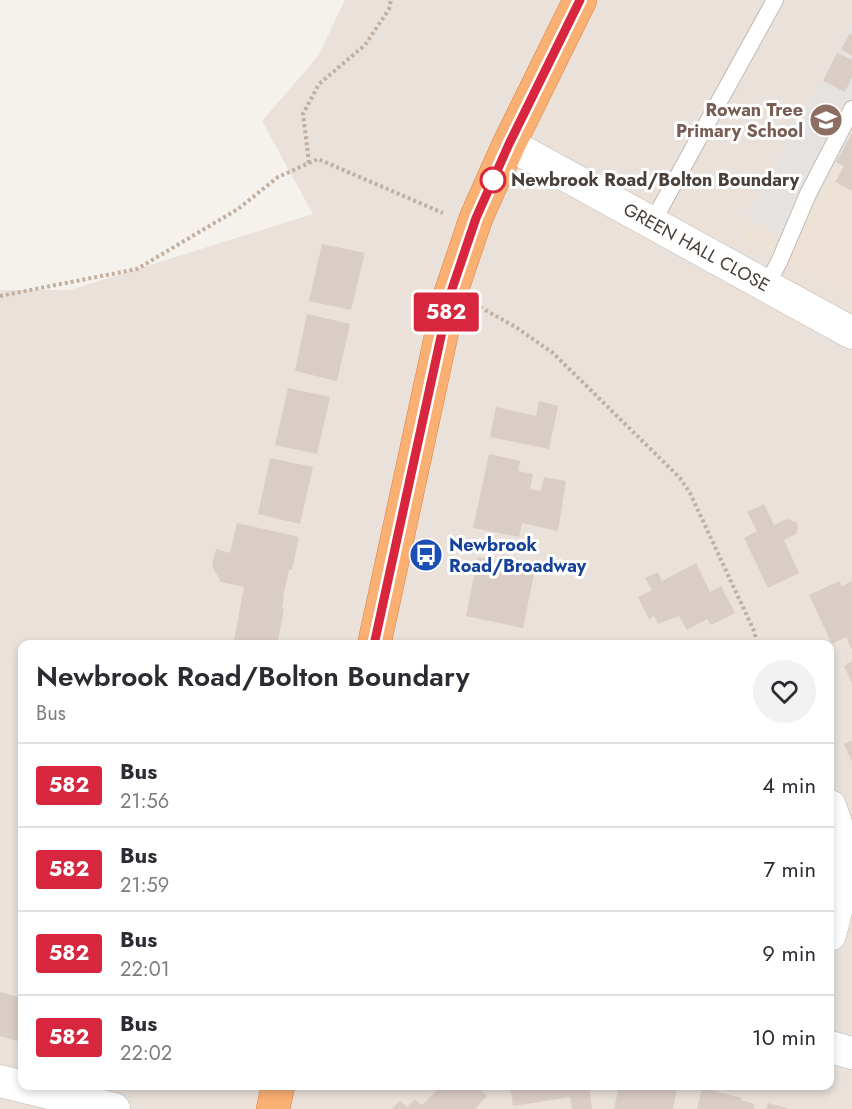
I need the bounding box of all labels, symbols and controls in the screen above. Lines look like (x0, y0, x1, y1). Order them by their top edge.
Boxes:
place label: Rowan Tree Primary School (676, 97, 803, 144)
school or university icon: Rowan Tree Primary School (808, 102, 844, 138)
marker: Newbrook Road/Bolton Boundary (480, 167, 506, 193)
place label: Newbrook Road/Bolton Boundary (511, 167, 800, 193)
street label: GREEN HALL CLOSE (619, 196, 774, 298)
line badge: 582 (412, 292, 480, 332)
text: 582 (426, 297, 466, 327)
place label: Newbrook Road/Broadway (449, 532, 587, 579)
bus stop icon: Newbrook Road/Broadway (408, 537, 444, 573)
text: Newbrook Road/Bolton Boundary (36, 656, 470, 697)
button: heart (753, 660, 816, 723)
text: Bus (36, 699, 66, 728)
text: Bus (120, 755, 157, 787)
text: 4 min (762, 769, 816, 801)
text: 582 (49, 770, 89, 800)
text: 21:56 (120, 787, 169, 816)
text: Bus (120, 839, 157, 871)
text: 7 min (763, 853, 816, 885)
text: 582 (49, 854, 89, 884)
text: 21:59 (120, 871, 169, 900)
text: Bus (120, 923, 157, 955)
text: 9 min (762, 937, 816, 969)
text: 582 (49, 938, 89, 968)
text: 22:01 (120, 955, 170, 984)
text: Bus (120, 1007, 157, 1039)
text: 10 min (752, 1021, 816, 1053)
text: 582 (49, 1022, 89, 1052)
text: 22:02 (120, 1039, 172, 1068)

